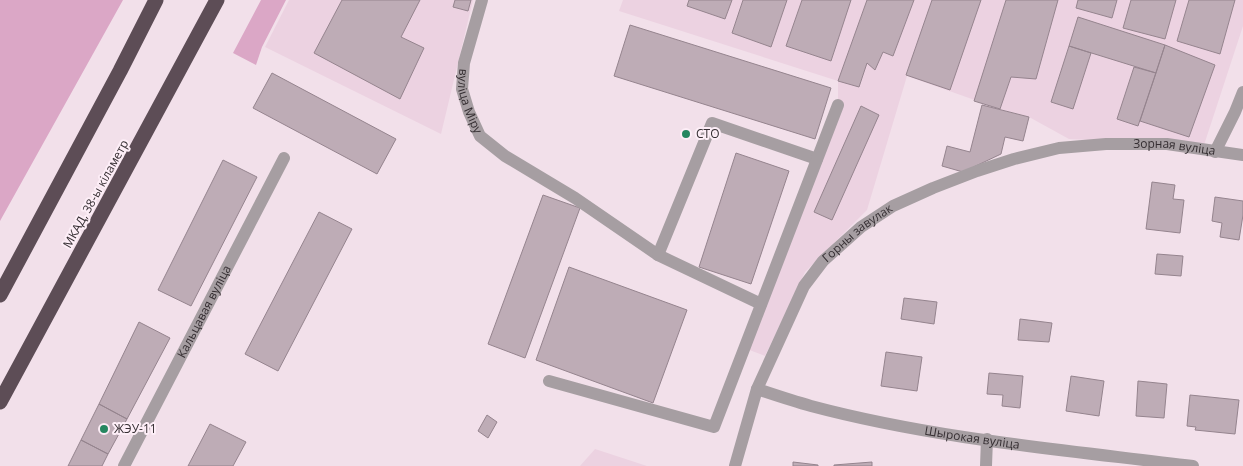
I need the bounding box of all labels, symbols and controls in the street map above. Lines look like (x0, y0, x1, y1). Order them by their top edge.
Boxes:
street label: вуліца Міру (454, 68, 487, 137)
place label: СТО (696, 125, 720, 142)
marker: СТО (680, 128, 692, 140)
street label: Зорная вуліца (1133, 135, 1217, 159)
street label: МКАД, 38-ы кіламетр (59, 137, 132, 251)
street label: Горны завулак (818, 199, 896, 266)
street label: Кальцавая вуліца (173, 262, 235, 361)
place label: ЖЭУ-11 (114, 420, 157, 437)
street label: Шырокая вуліца (923, 422, 1021, 453)
marker: ЖЭУ-11 (98, 423, 110, 435)

